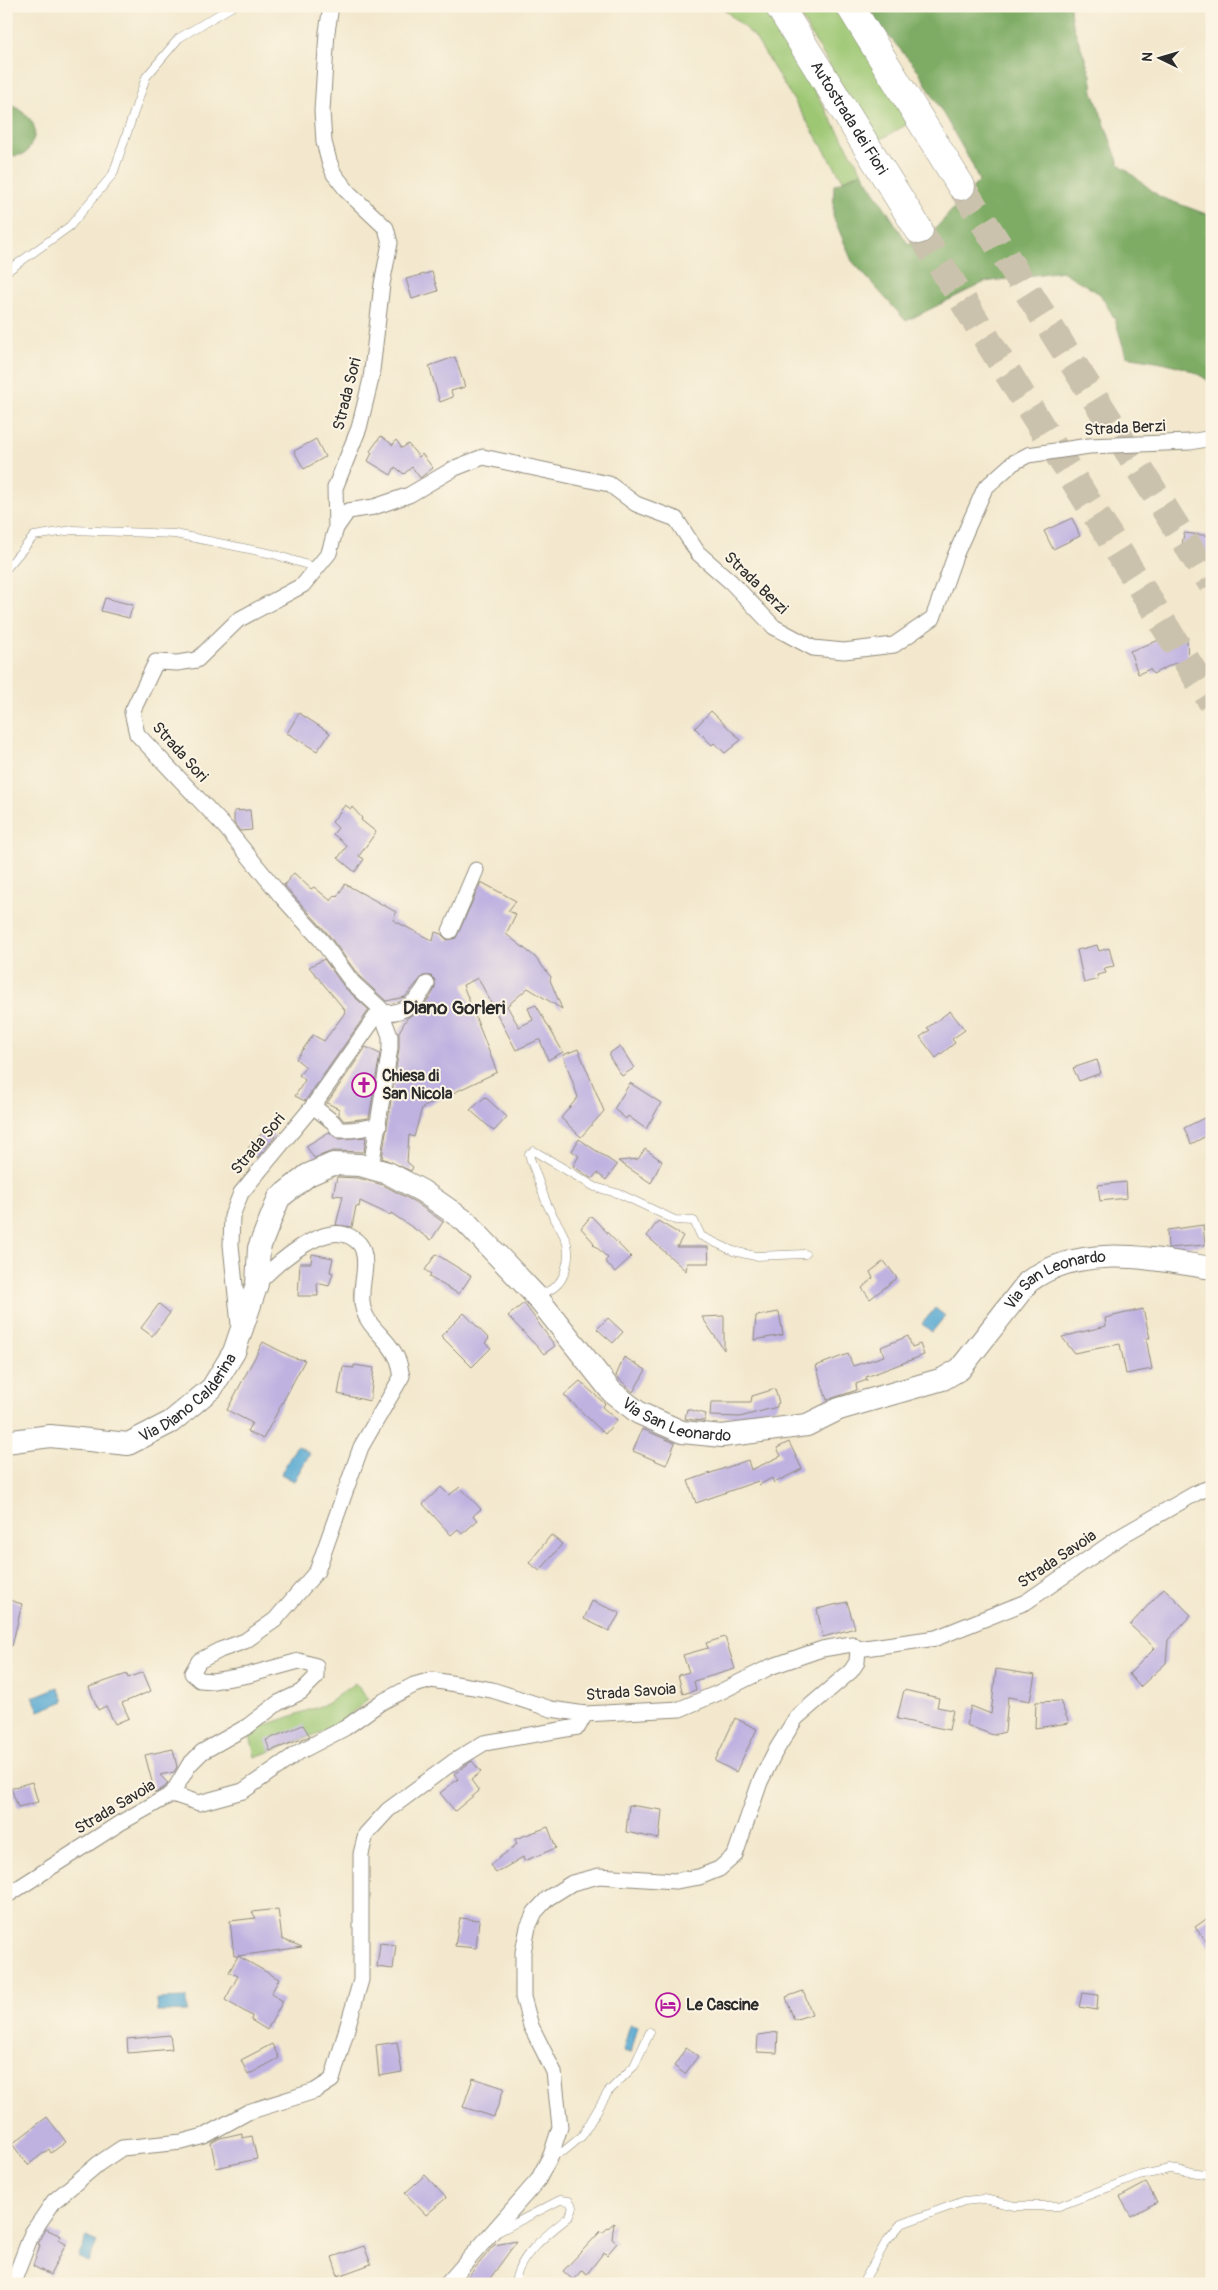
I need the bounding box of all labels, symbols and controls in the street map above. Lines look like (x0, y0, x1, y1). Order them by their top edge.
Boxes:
north arrow (1136, 32, 1186, 82)
text: N (1139, 51, 1156, 62)
street label: Autostrada dei Fiori (806, 57, 892, 179)
street label: Strada Sori (328, 355, 366, 432)
street label: Strada Berzi (1084, 416, 1166, 440)
street label: Strada Berzi (720, 547, 792, 619)
street label: Strada Sori (148, 718, 212, 786)
district label: Diano Gorleri (403, 996, 506, 1020)
place label: Chiesa di San Nicola (382, 1066, 453, 1104)
church icon: Chiesa di San Nicola (351, 1072, 377, 1098)
street label: Strada Sori (227, 1109, 290, 1179)
street label: Via San Leonardo (1000, 1247, 1107, 1314)
street label: Via Diano Calderina (136, 1350, 241, 1447)
street label: Via San Leonardo (618, 1393, 733, 1446)
street label: Strada Savoia (1014, 1525, 1100, 1593)
street label: Strada Savoia (585, 1679, 677, 1705)
street label: Strada Savoia (71, 1775, 159, 1839)
hotel icon: Le Cascine (655, 1992, 681, 2018)
place label: Le Cascine (686, 1995, 760, 2015)

